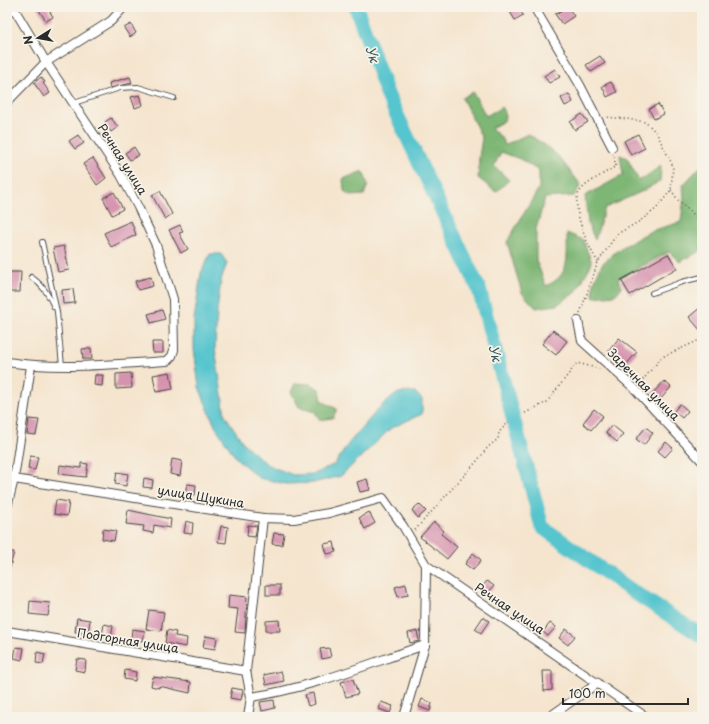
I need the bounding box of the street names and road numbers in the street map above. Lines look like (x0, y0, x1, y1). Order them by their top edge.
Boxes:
street label: Речная улица (94, 120, 152, 198)
street label: Заречная улица (604, 344, 685, 425)
street label: улица Щукина (156, 480, 246, 512)
street label: Речная улица (471, 578, 549, 638)
street label: Подгорная улица (76, 623, 181, 657)

